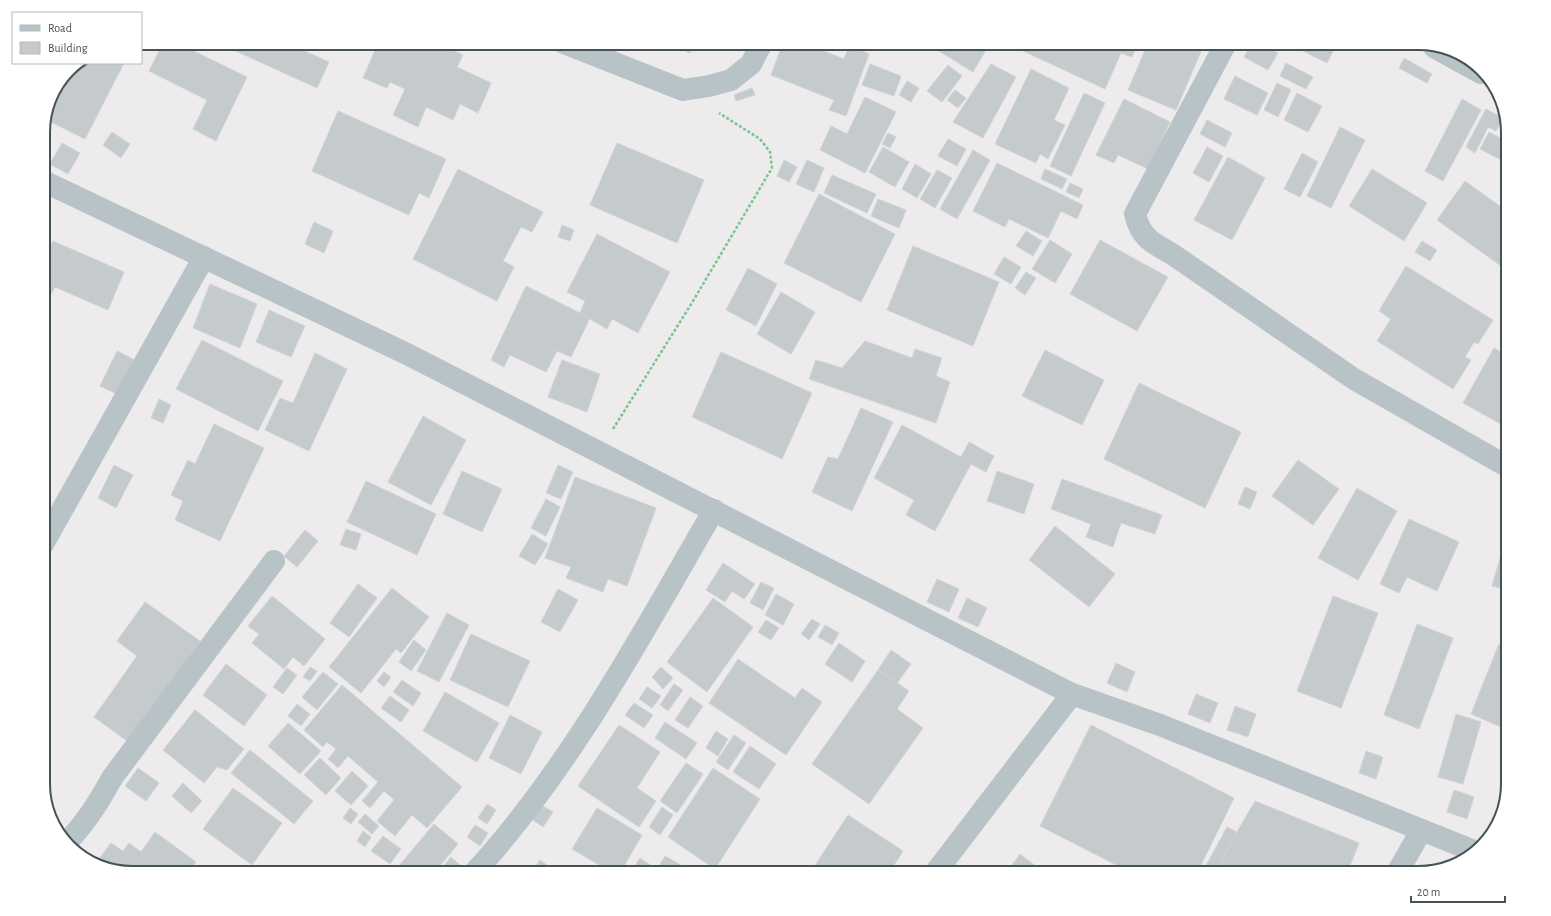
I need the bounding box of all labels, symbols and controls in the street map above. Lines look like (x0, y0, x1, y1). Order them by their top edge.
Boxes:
legend (12, 12, 142, 64)
text: Road (48, 22, 72, 34)
text: Building (48, 42, 88, 54)
scale bar (1411, 878, 1505, 904)
text: 20 m (1417, 886, 1440, 898)

